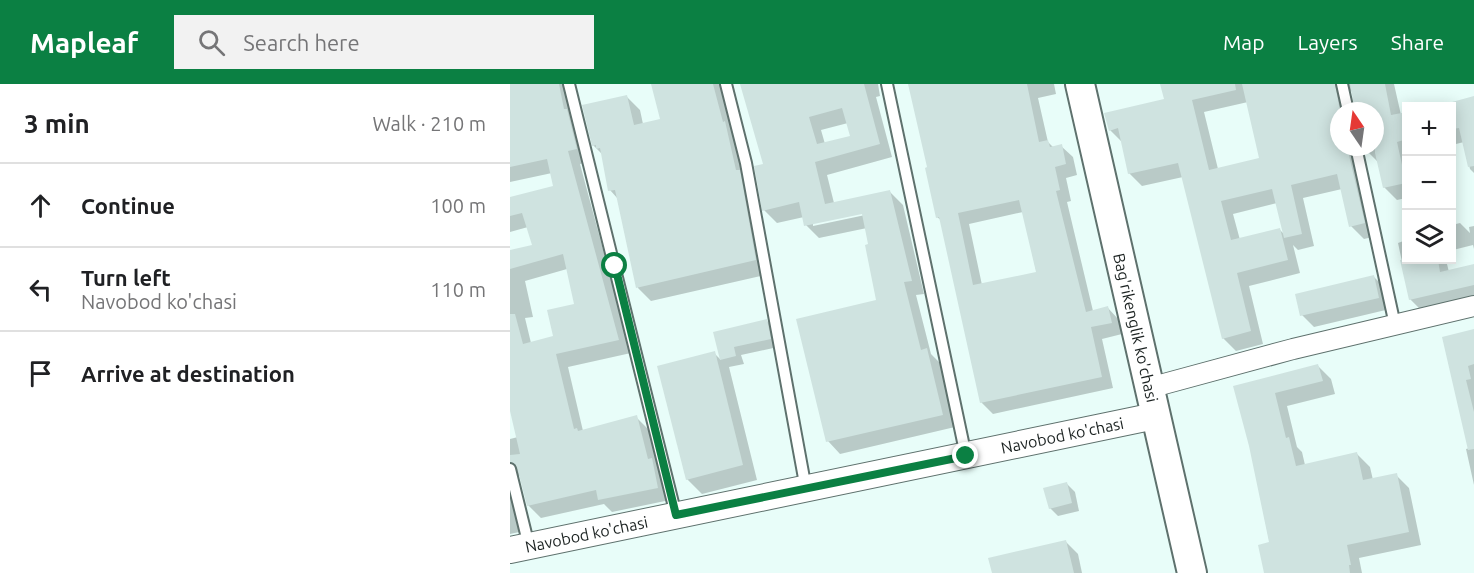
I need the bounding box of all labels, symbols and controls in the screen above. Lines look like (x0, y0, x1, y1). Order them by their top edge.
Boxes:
search box (174, 15, 594, 69)
icon: search (195, 26, 228, 59)
text: Mapleaf (30, 27, 138, 58)
text: Search here (243, 30, 360, 55)
text: Map (1223, 30, 1264, 54)
text: Layers (1297, 30, 1358, 54)
text: Share (1391, 30, 1444, 54)
north arrow (1330, 102, 1384, 156)
map controls (1402, 102, 1456, 264)
button: + (1402, 102, 1456, 156)
text: 3 min (24, 109, 90, 138)
text: Walk · 210 m (373, 112, 486, 135)
button: − (1402, 156, 1456, 210)
icon: ahead (24, 189, 57, 222)
text: Continue (81, 193, 175, 218)
text: 100 m (430, 194, 486, 217)
button: layers (1402, 210, 1456, 264)
street label: Bag'rikenglik ko'chasi (1110, 251, 1162, 404)
route start (601, 252, 627, 278)
text: Turn left (81, 265, 171, 290)
icon: left (24, 273, 57, 306)
text: 110 m (430, 278, 486, 301)
text: Navobod ko'chasi (81, 290, 237, 313)
icon: arrive (24, 357, 57, 390)
text: Arrive at destination (81, 361, 295, 386)
street label: Navobod ko'chasi (999, 414, 1125, 457)
route end (952, 442, 978, 468)
street label: Navobod ko'chasi (523, 513, 649, 556)

